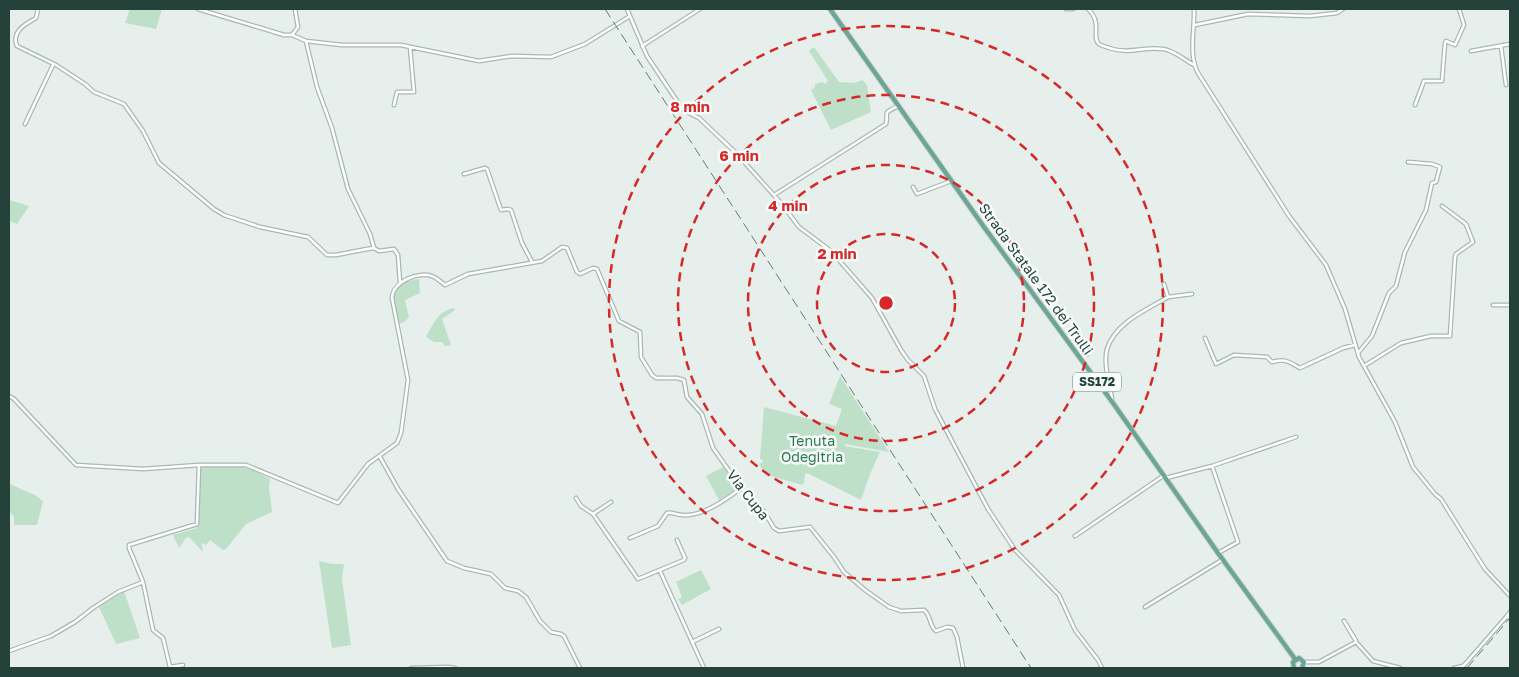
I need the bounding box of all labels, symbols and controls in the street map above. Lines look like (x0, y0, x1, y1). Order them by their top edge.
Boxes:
text: 8 min (670, 97, 710, 115)
text: 6 min (719, 146, 759, 164)
text: 4 min (768, 196, 808, 214)
street label: Strada Statale 172 dei Trulli (976, 200, 1097, 358)
text: 2 min (817, 244, 857, 262)
centre of rings (877, 294, 895, 312)
road number: SS172 (1073, 372, 1121, 392)
park label: Tenuta Odegitria (781, 432, 843, 465)
street label: Via Cupa (724, 466, 773, 523)

